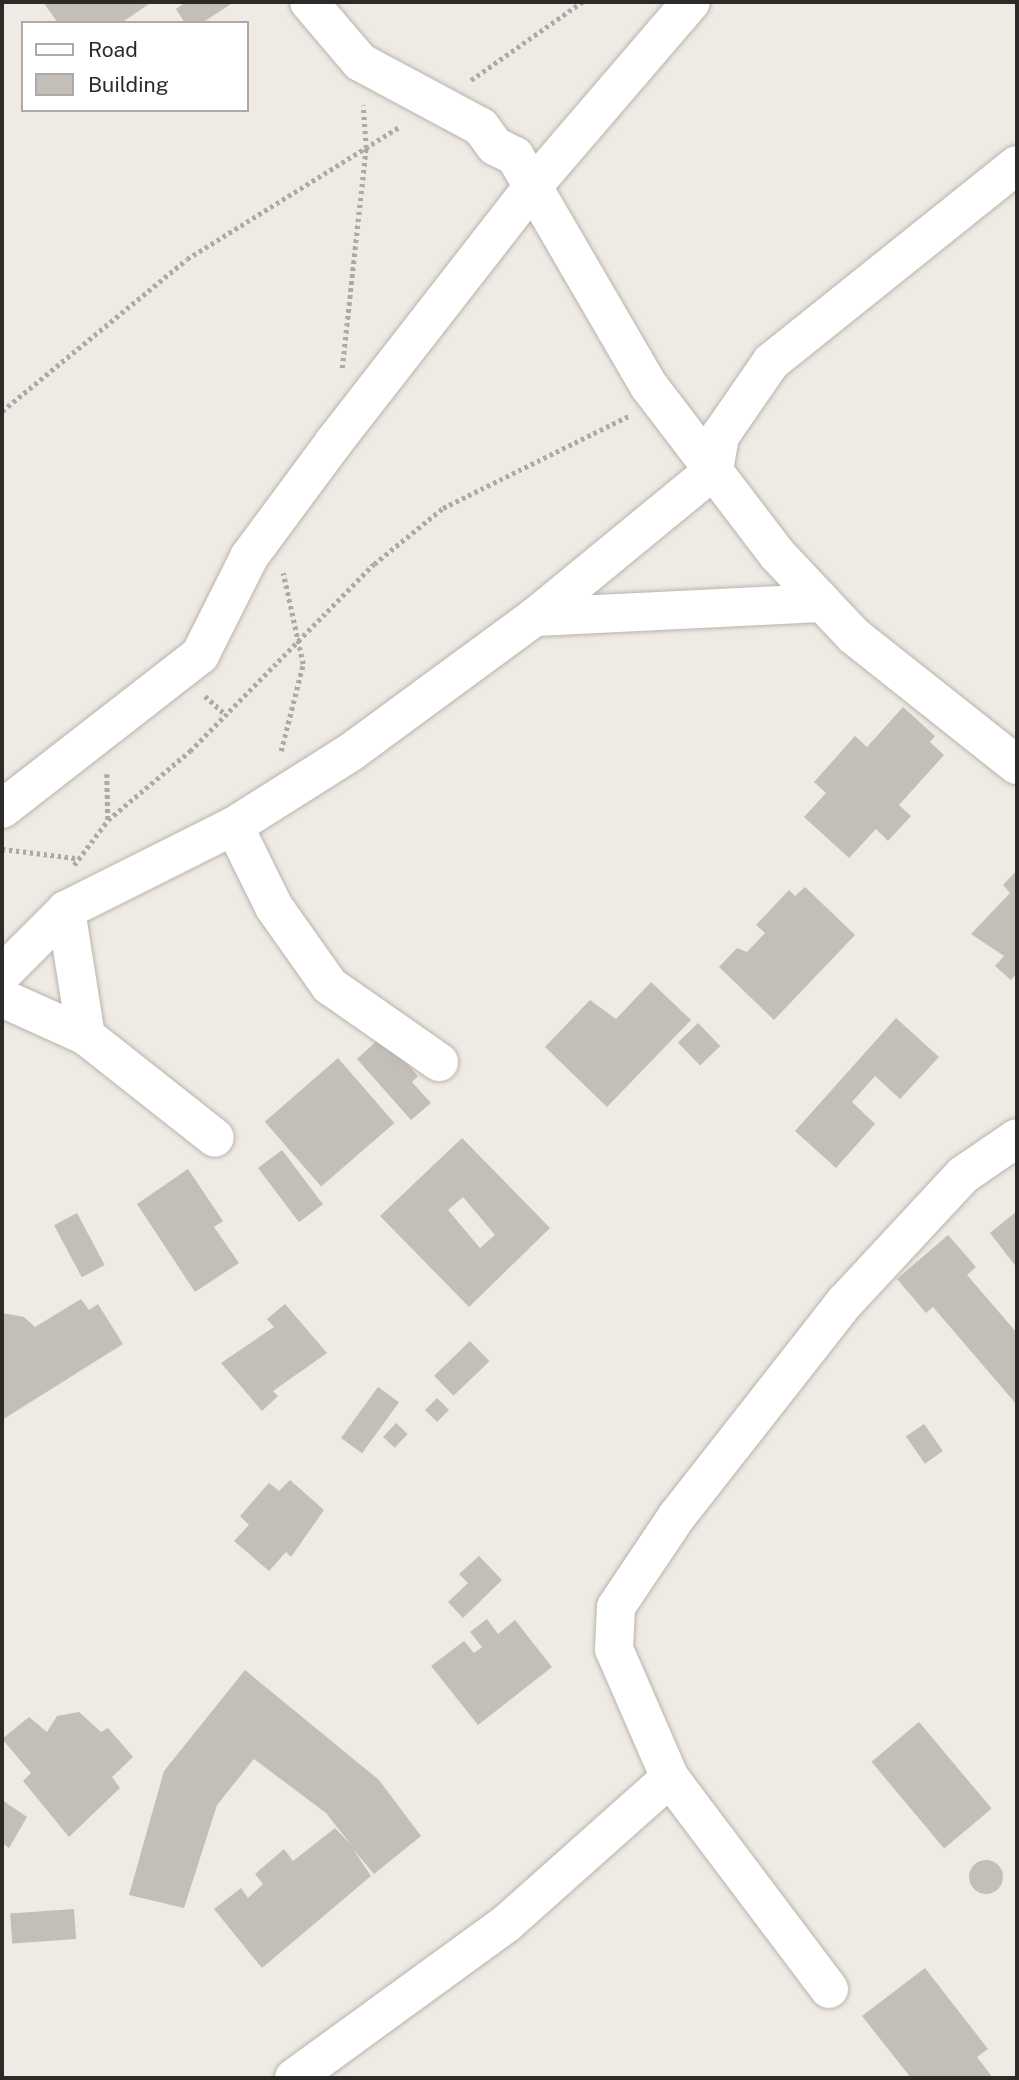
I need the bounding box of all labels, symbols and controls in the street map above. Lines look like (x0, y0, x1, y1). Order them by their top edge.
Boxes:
legend (21, 21, 248, 112)
text: Road (88, 37, 138, 62)
text: Building (88, 72, 169, 97)

